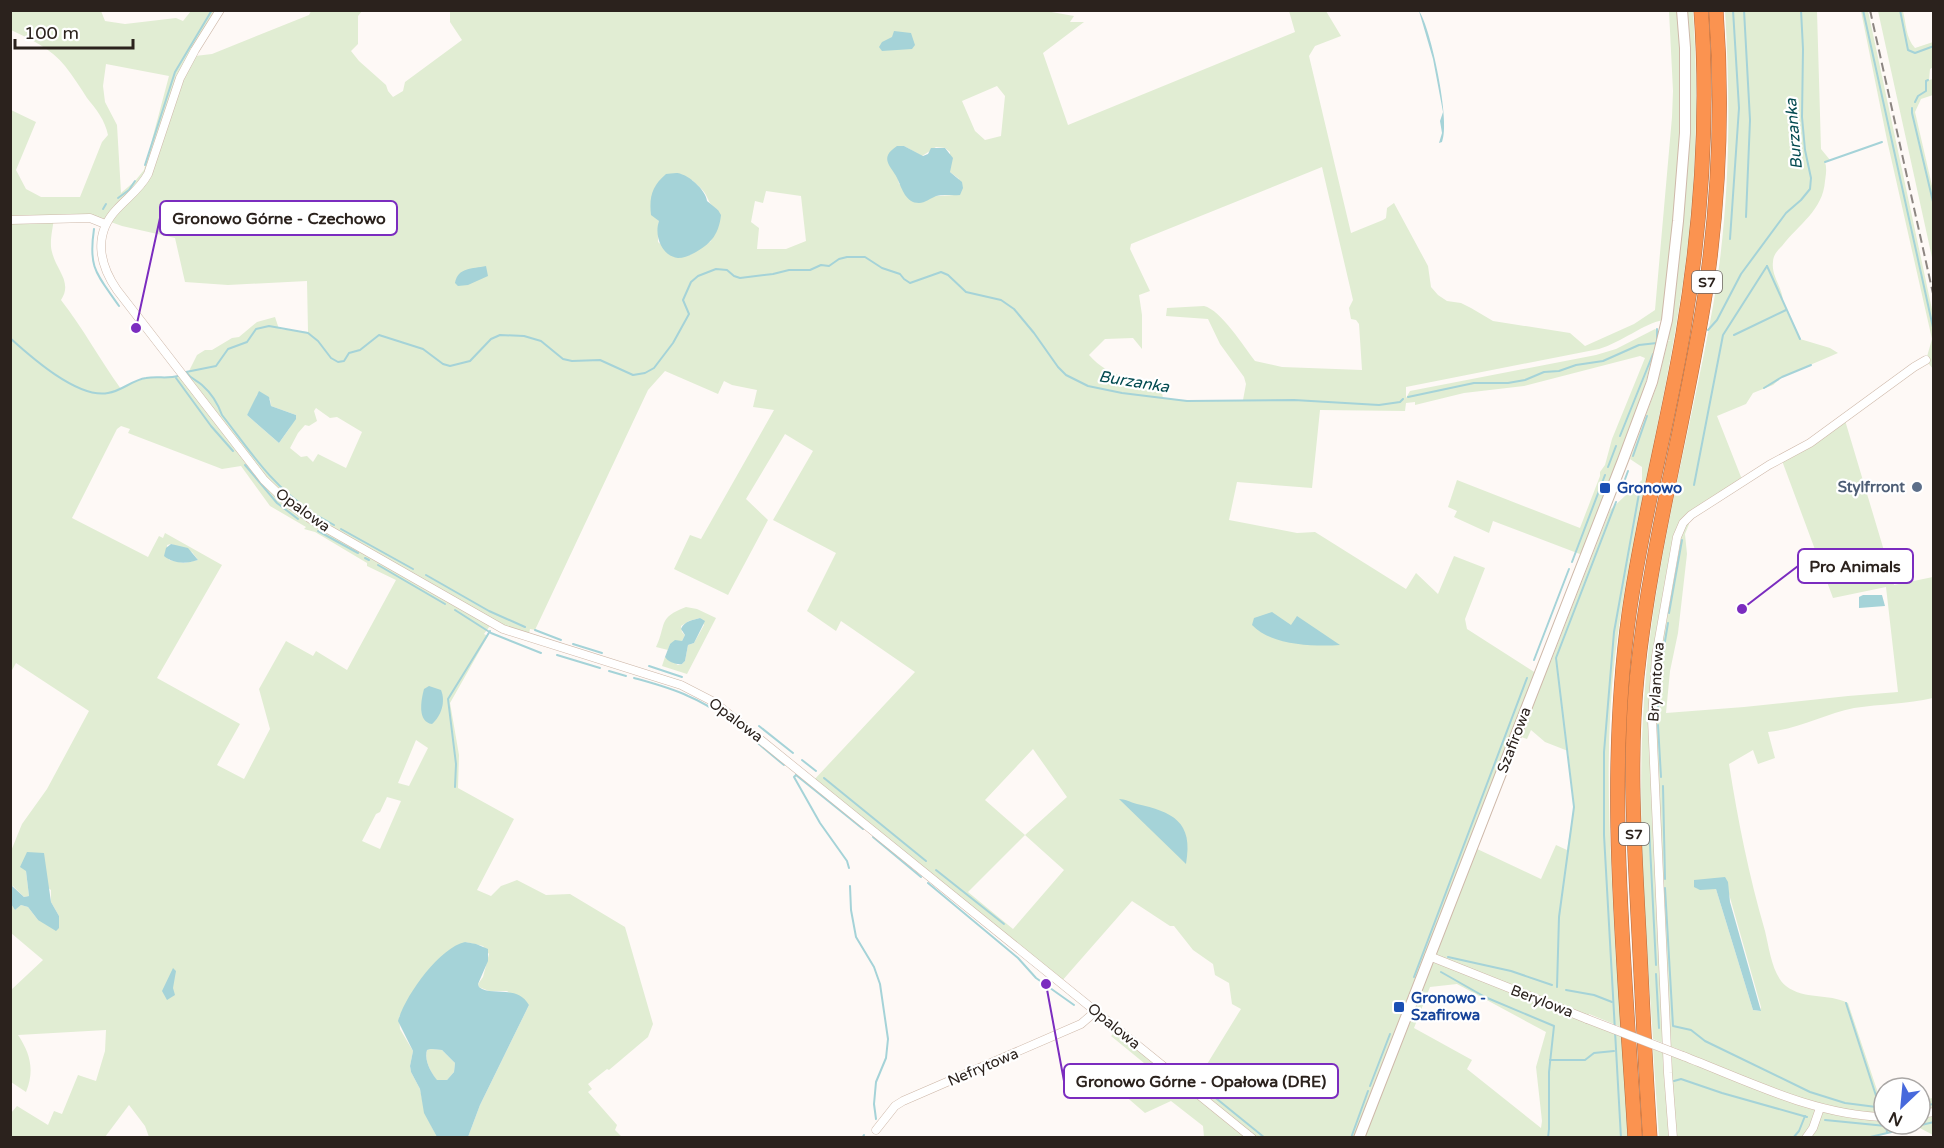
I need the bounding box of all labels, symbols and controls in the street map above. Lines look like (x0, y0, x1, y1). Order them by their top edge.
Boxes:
scale bar (15, 12, 134, 50)
text: 100 m (24, 22, 79, 44)
water label: Burzanka (1781, 97, 1807, 170)
callout: Gronowo Górne - Czechowo (160, 201, 397, 235)
text: Gronowo Górne - Czechowo (172, 209, 386, 229)
road number: S7 (1692, 271, 1722, 293)
water label: Burzanka (1097, 367, 1172, 398)
place label: Stylfrront (1838, 478, 1905, 497)
place label: Gronowo (1617, 479, 1682, 497)
marker: Stylfrront (1910, 480, 1924, 494)
marker: Gronowo (1598, 481, 1612, 495)
street label: Opalowa (272, 484, 334, 536)
callout: Pro Animals (1798, 549, 1913, 583)
text: Pro Animals (1809, 557, 1901, 577)
street label: Brylantowa (1644, 641, 1668, 723)
street label: Opalowa (705, 694, 767, 746)
street label: Szafirowa (1493, 704, 1535, 776)
road number: S7 (1619, 823, 1649, 845)
street label: Berylowa (1508, 981, 1576, 1021)
place label: Gronowo - Szafirowa (1411, 989, 1486, 1024)
street label: Opalowa (1084, 999, 1144, 1053)
marker: Gronowo - Szafirowa (1392, 1000, 1406, 1014)
street label: Nefrytowa (945, 1044, 1021, 1090)
callout: Gronowo Górne - Opałowa (DRE) (1064, 1064, 1338, 1098)
text: Gronowo Górne - Opałowa (DRE) (1076, 1072, 1326, 1092)
north arrow (1872, 1076, 1932, 1136)
text: N (1886, 1107, 1906, 1130)

